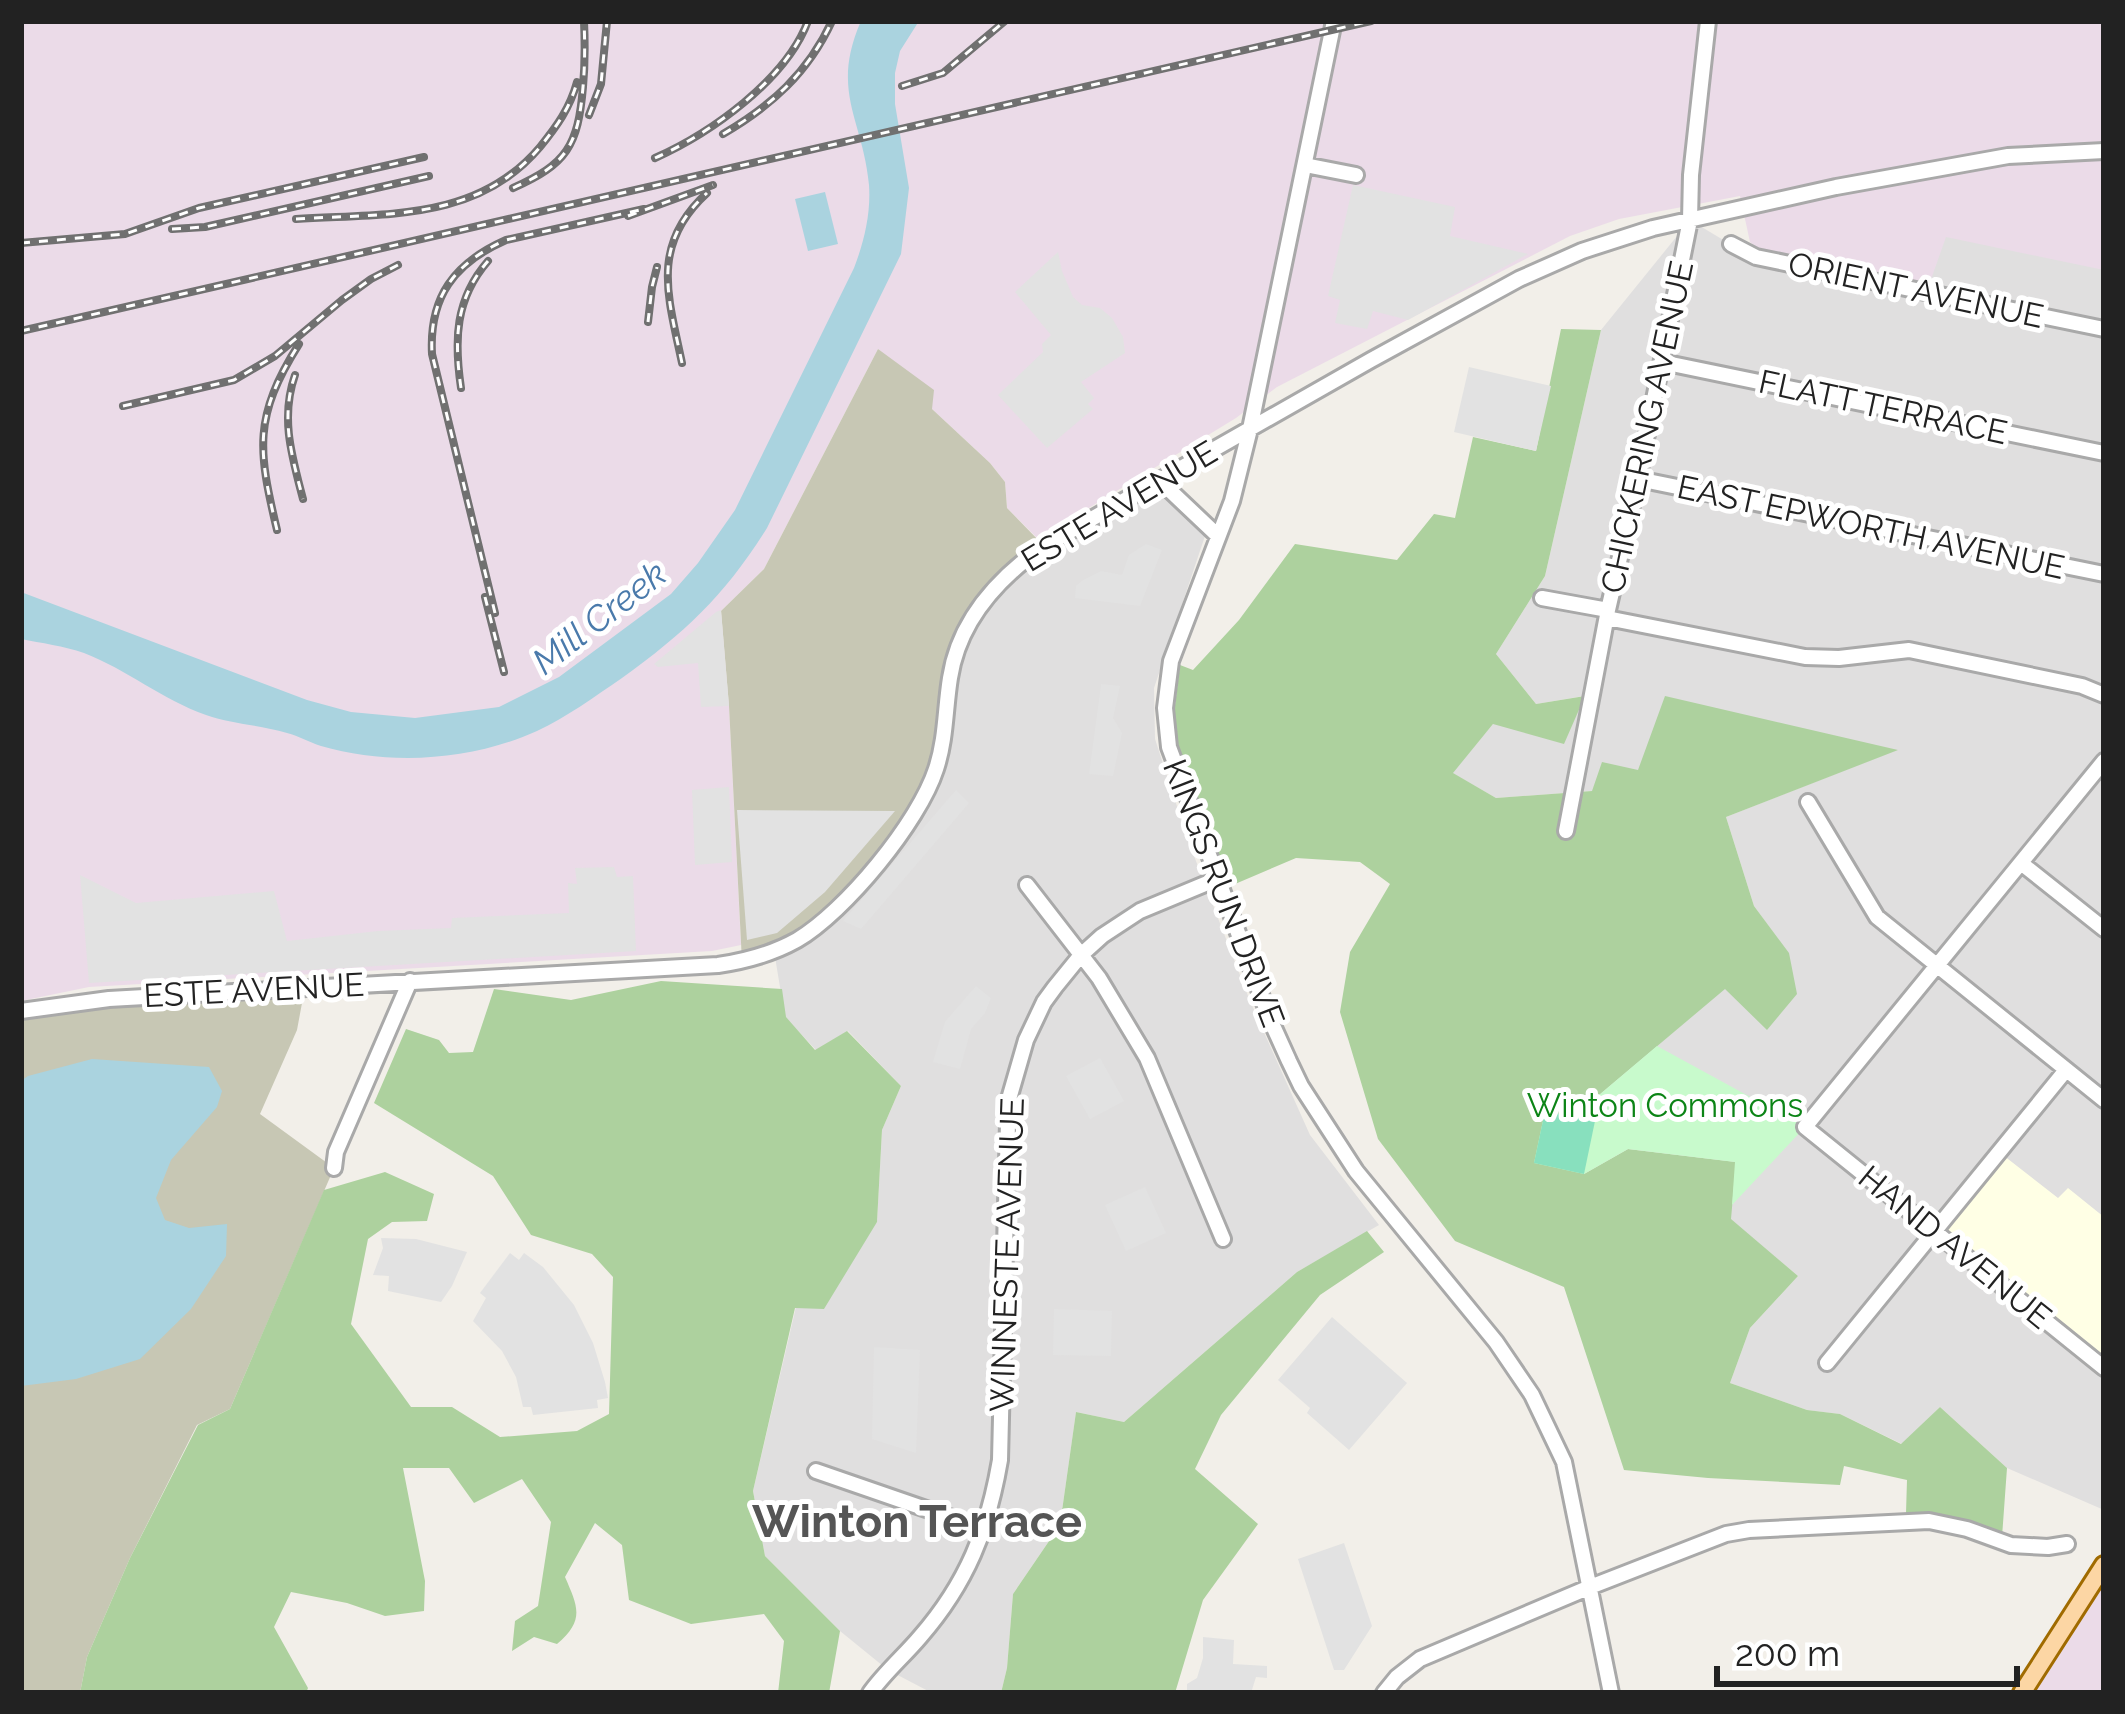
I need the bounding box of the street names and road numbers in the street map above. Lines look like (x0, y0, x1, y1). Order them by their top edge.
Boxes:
street label: ORIENT AVENUE (1785, 244, 2047, 336)
street label: CHICKERING AVENUE (1593, 257, 1701, 597)
street label: FLATT TERRACE (1755, 362, 2011, 452)
street label: ESTE AVENUE (1014, 432, 1224, 580)
street label: EAST EPWORTH AVENUE (1674, 467, 2068, 587)
street label: KINGS RUN DRIVE (1155, 754, 1293, 1032)
street label: ESTE AVENUE (143, 965, 365, 1015)
street label: WINNESTE AVENUE (982, 1097, 1032, 1413)
street label: HAND AVENUE (1851, 1157, 2059, 1337)

